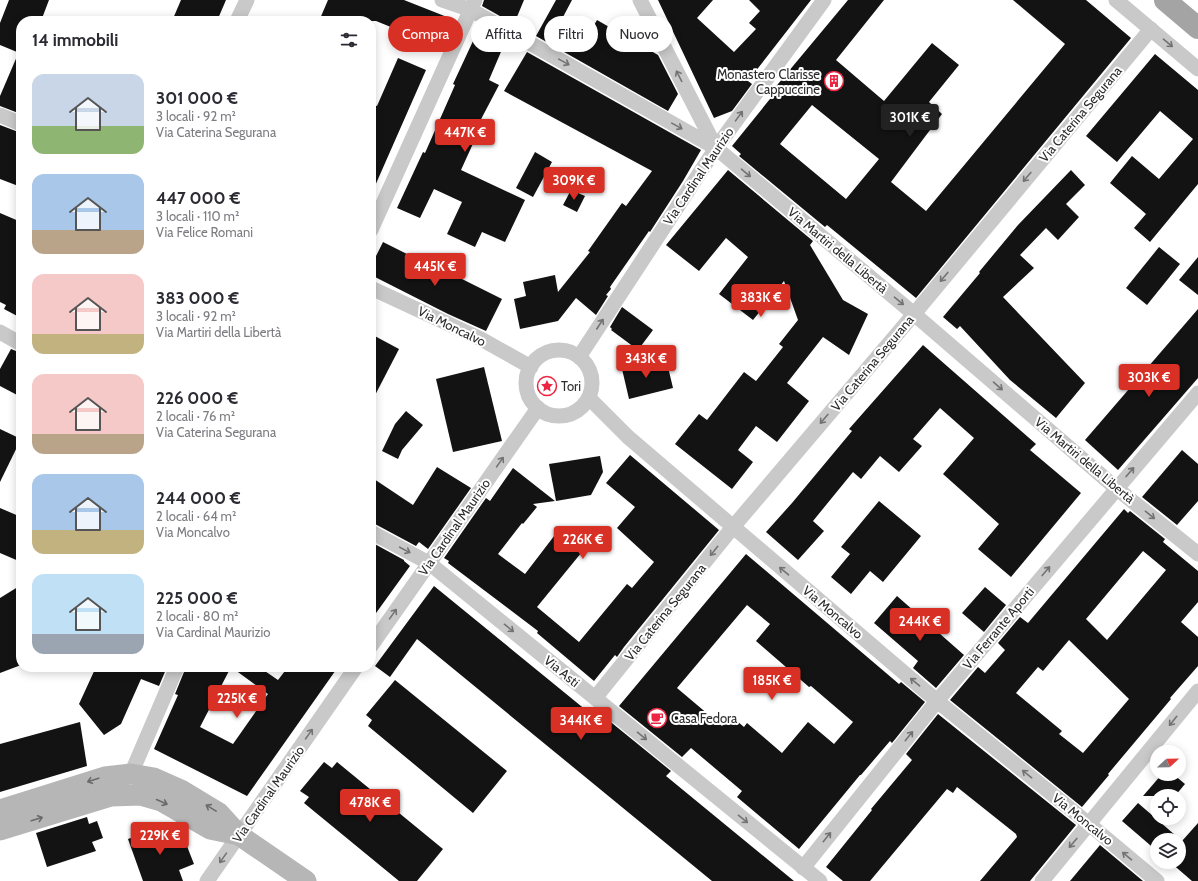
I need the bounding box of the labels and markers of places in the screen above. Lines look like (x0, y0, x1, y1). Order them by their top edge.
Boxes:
place label: Monastero Clarisse Cappuccine (717, 66, 820, 97)
building icon: Monastero Clarisse Cappuccine (823, 70, 845, 92)
pin: 301K € (877, 104, 943, 138)
pin: 447K € (432, 119, 498, 153)
pin: 309K € (541, 167, 607, 201)
pin: 445K € (402, 253, 468, 287)
pin: 383K € (728, 284, 794, 318)
pin: 343K € (613, 345, 679, 379)
pin: 303K € (1116, 364, 1182, 398)
place icon: Tori (536, 375, 558, 397)
place label: Tori (561, 378, 581, 394)
pin: 226K € (550, 526, 616, 560)
pin: 244K € (887, 608, 953, 642)
pin: 185K € (739, 667, 805, 701)
pin: 225K € (204, 685, 270, 719)
pin: 344K € (548, 707, 614, 741)
cafe icon: Casa Fedora (646, 707, 668, 729)
place label: Casa Fedora (671, 710, 738, 726)
pin: 478K € (337, 789, 403, 823)
pin: 229K € (127, 822, 193, 856)

